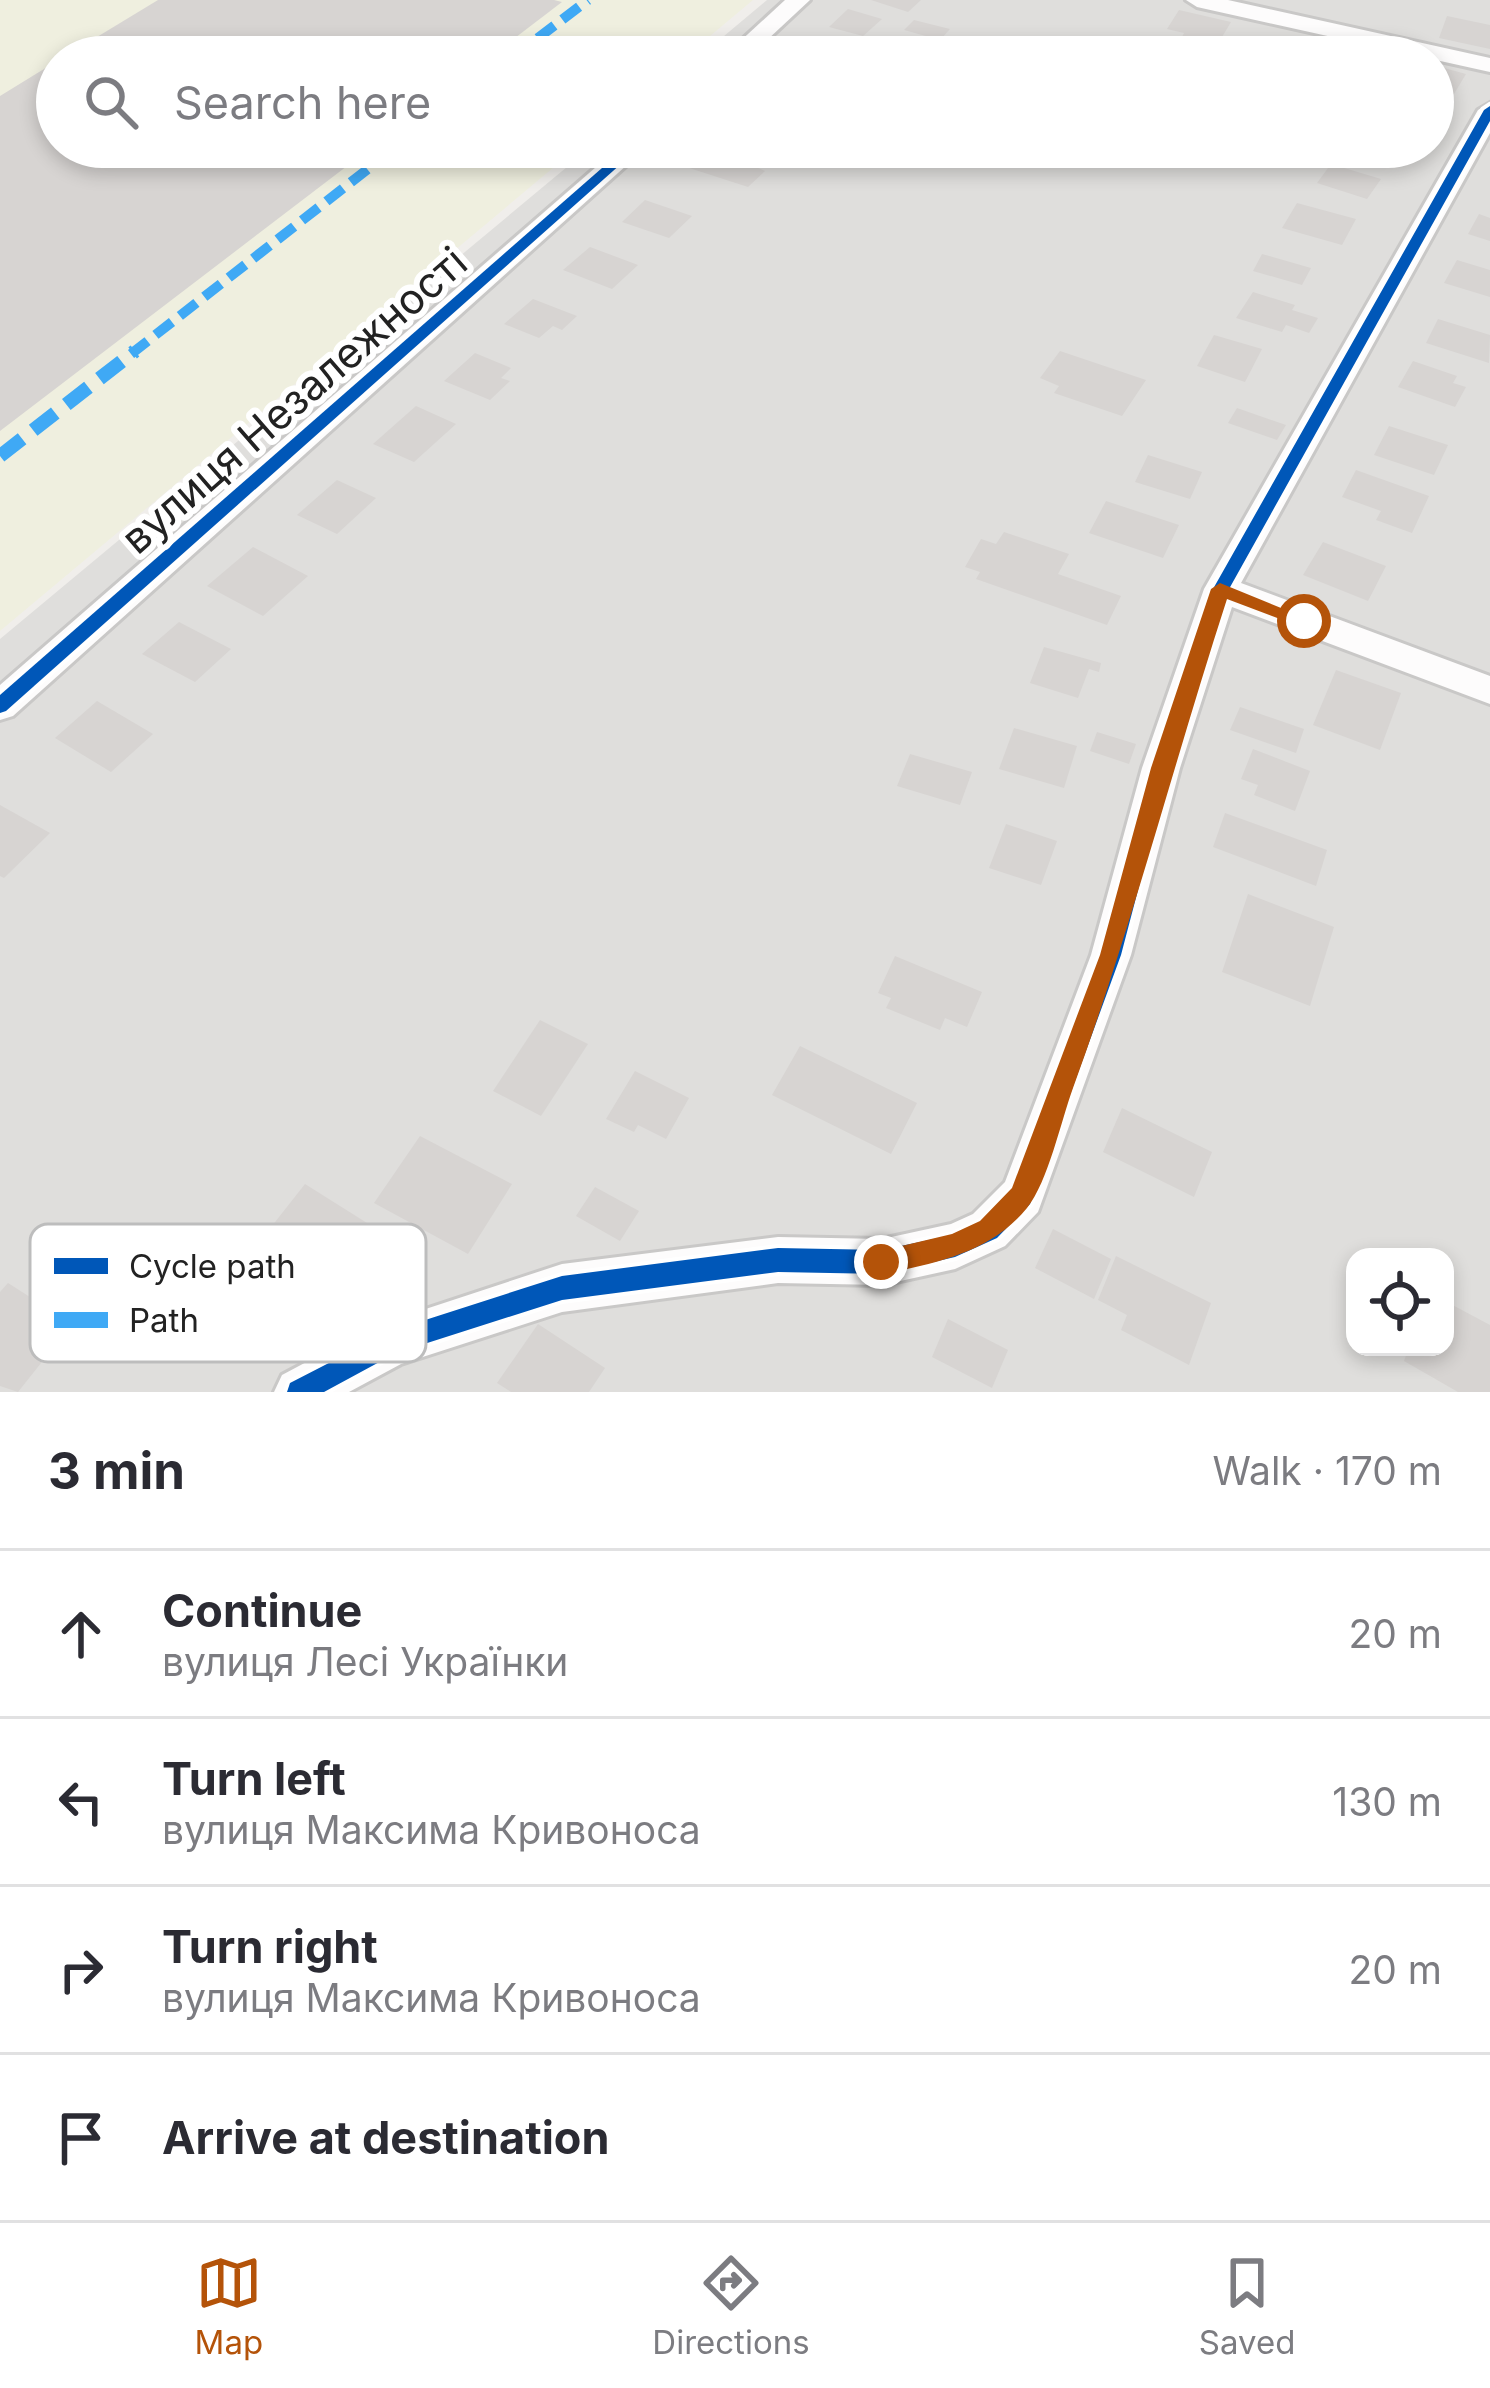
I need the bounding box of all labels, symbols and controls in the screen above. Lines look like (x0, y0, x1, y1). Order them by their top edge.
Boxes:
search box (36, 36, 1454, 168)
icon: search (78, 69, 144, 135)
text: Search here (174, 75, 431, 130)
street label: вулиця Незалежності (111, 236, 477, 563)
route start (1277, 594, 1331, 648)
legend (30, 1224, 426, 1362)
route end (854, 1235, 908, 1289)
text: Cycle path (129, 1246, 296, 1286)
map controls (1346, 1248, 1454, 1356)
button: locate (1346, 1248, 1454, 1356)
text: Path (129, 1300, 199, 1340)
text: 3 min (48, 1440, 185, 1501)
text: Walk · 170 m (1213, 1447, 1442, 1494)
text: Continue (162, 1583, 362, 1638)
icon: ahead (48, 1601, 114, 1667)
text: 20 m (1348, 1610, 1442, 1657)
text: вулиця Лесі Українки (162, 1638, 568, 1685)
text: Turn left (162, 1751, 346, 1806)
icon: left (48, 1769, 114, 1835)
text: 130 m (1332, 1778, 1442, 1825)
text: вулиця Максима Кривоноса (162, 1806, 701, 1853)
text: Turn right (162, 1919, 378, 1974)
icon: right (48, 1937, 114, 2003)
text: 20 m (1348, 1946, 1442, 1993)
text: вулиця Максима Кривоноса (162, 1974, 701, 2021)
icon: arrive (48, 2105, 114, 2171)
text: Arrive at destination (162, 2110, 609, 2165)
tab: Map (195, 2250, 263, 2362)
tab: Directions (652, 2250, 810, 2362)
tab: Saved (1199, 2250, 1295, 2362)

